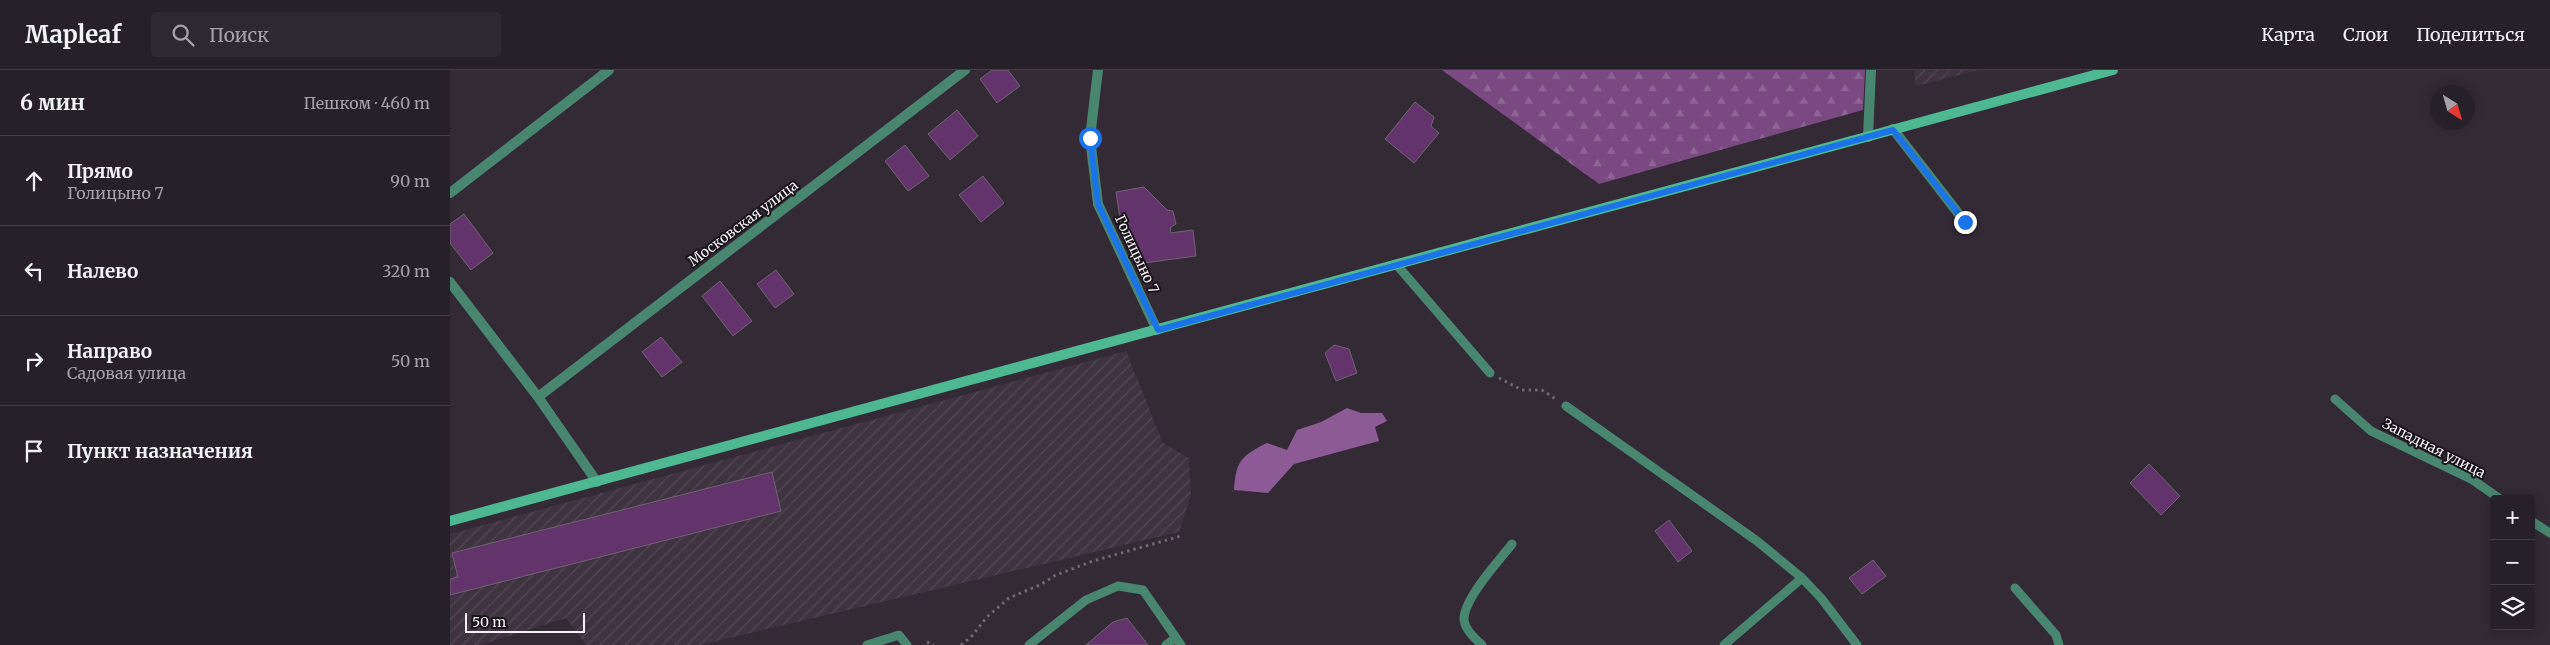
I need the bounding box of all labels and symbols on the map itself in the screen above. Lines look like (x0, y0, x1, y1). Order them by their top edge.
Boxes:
north arrow (2430, 85, 2475, 130)
route start (1079, 127, 1102, 150)
street label: Московская улица (685, 176, 802, 270)
route end (1954, 211, 1977, 234)
street label: Голицыно 7 (1111, 212, 1163, 296)
street label: Западная улица (2379, 414, 2489, 482)
scale bar (465, 610, 585, 633)

